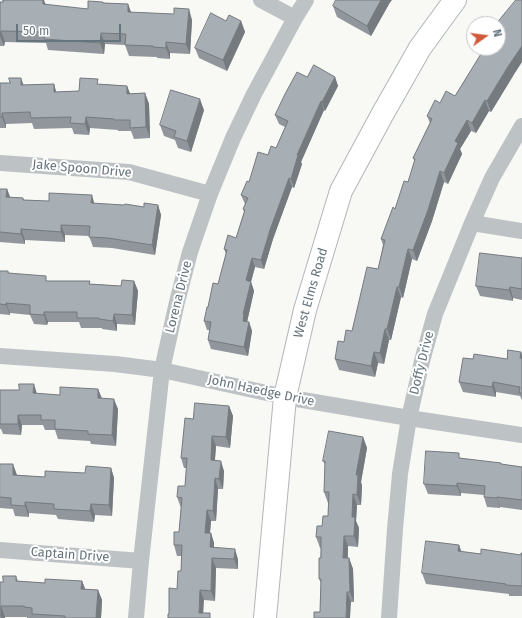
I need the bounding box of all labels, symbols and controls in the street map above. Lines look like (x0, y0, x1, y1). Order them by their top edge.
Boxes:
scale bar (18, 16, 123, 42)
north arrow (466, 16, 506, 56)
text: 50 m (23, 24, 49, 38)
text: N (490, 28, 504, 38)
street label: Jake Spoon Drive (32, 157, 132, 181)
street label: West Elms Road (291, 246, 331, 340)
street label: Lorena Drive (162, 259, 196, 335)
street label: Doffy Drive (407, 330, 437, 396)
street label: John Haedge Drive (206, 372, 316, 410)
street label: Captain Drive (30, 544, 110, 566)

